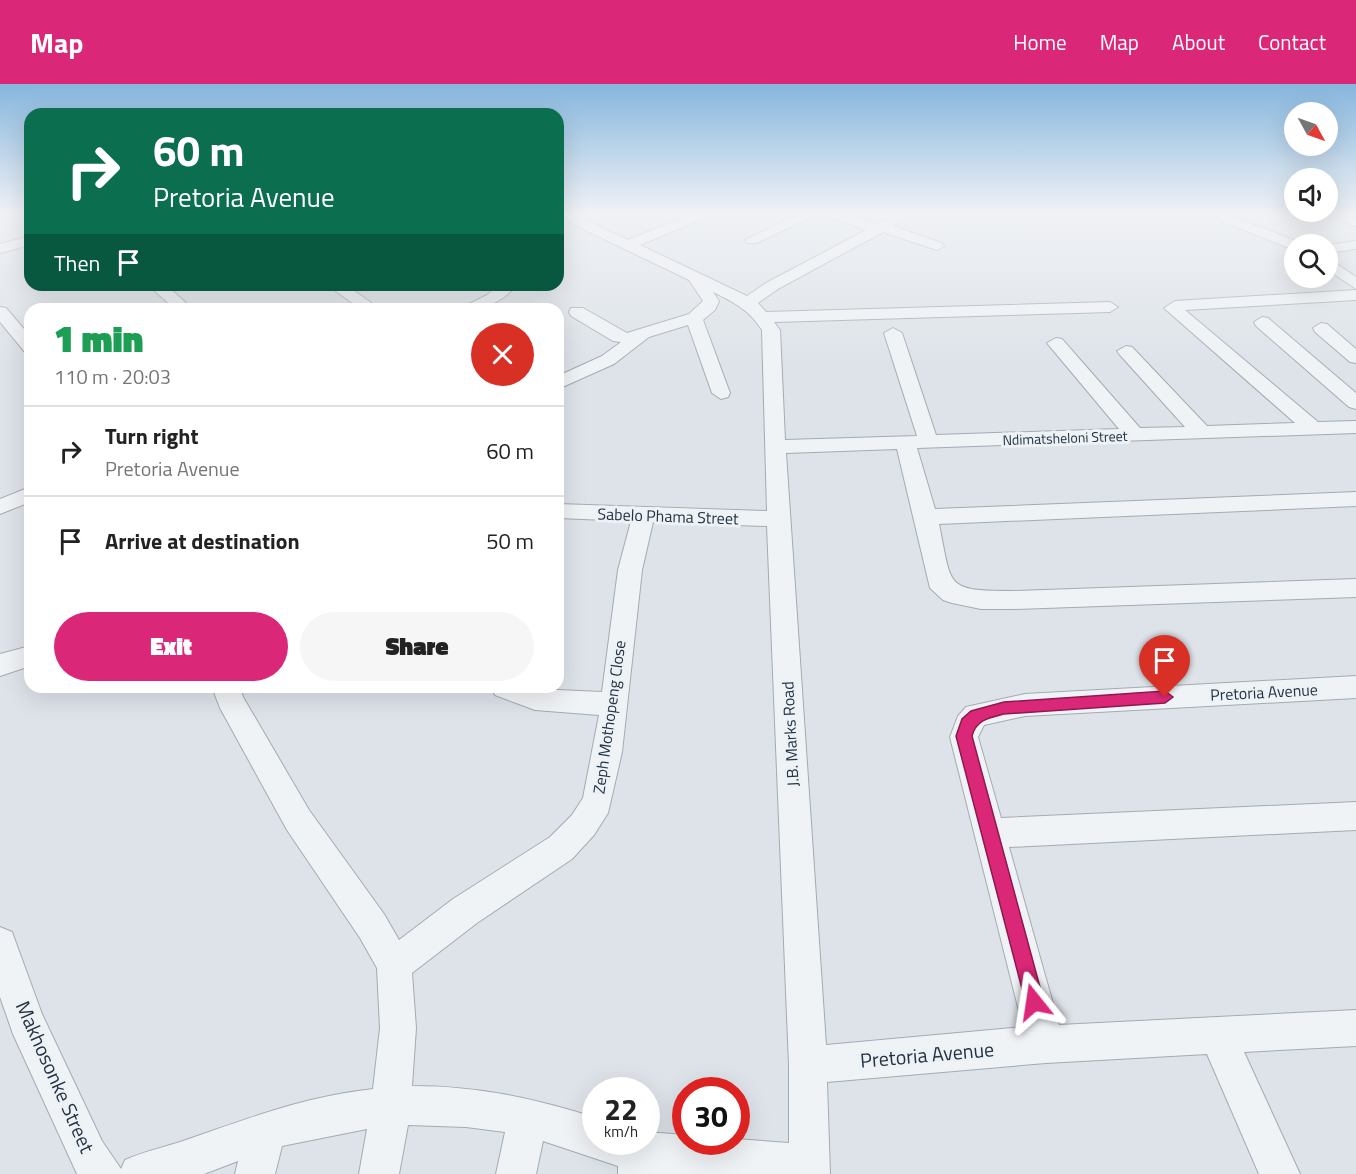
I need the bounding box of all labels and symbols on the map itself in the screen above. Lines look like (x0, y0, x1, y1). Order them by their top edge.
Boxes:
north arrow (1284, 102, 1338, 156)
street label: Ndimatsheloni Street (1002, 425, 1128, 450)
street label: Sabelo Phama Street (597, 502, 739, 530)
pin (1139, 635, 1190, 697)
street label: Zeph Mothopeng Close (586, 639, 632, 795)
street label: Pretoria Avenue (1210, 677, 1318, 707)
street label: J.B. Marks Road (775, 681, 805, 787)
position arrow (1002, 970, 1066, 1034)
street label: Makhosonke Street (8, 996, 103, 1158)
street label: Pretoria Avenue (859, 1033, 995, 1076)
speed limit sign: 30 (672, 1077, 750, 1155)

